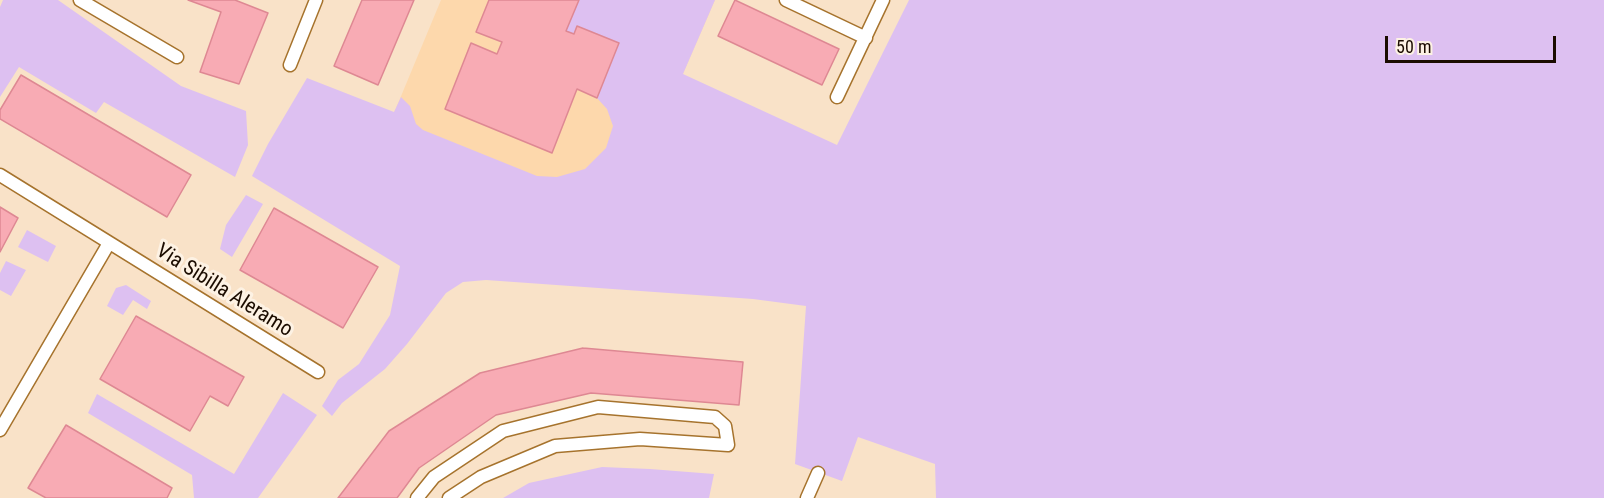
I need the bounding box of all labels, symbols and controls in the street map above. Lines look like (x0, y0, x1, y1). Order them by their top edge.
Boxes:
scale bar (1388, 24, 1559, 62)
text: 50 m (1396, 36, 1431, 57)
street label: Via Sibilla Aleramo (151, 239, 297, 343)

